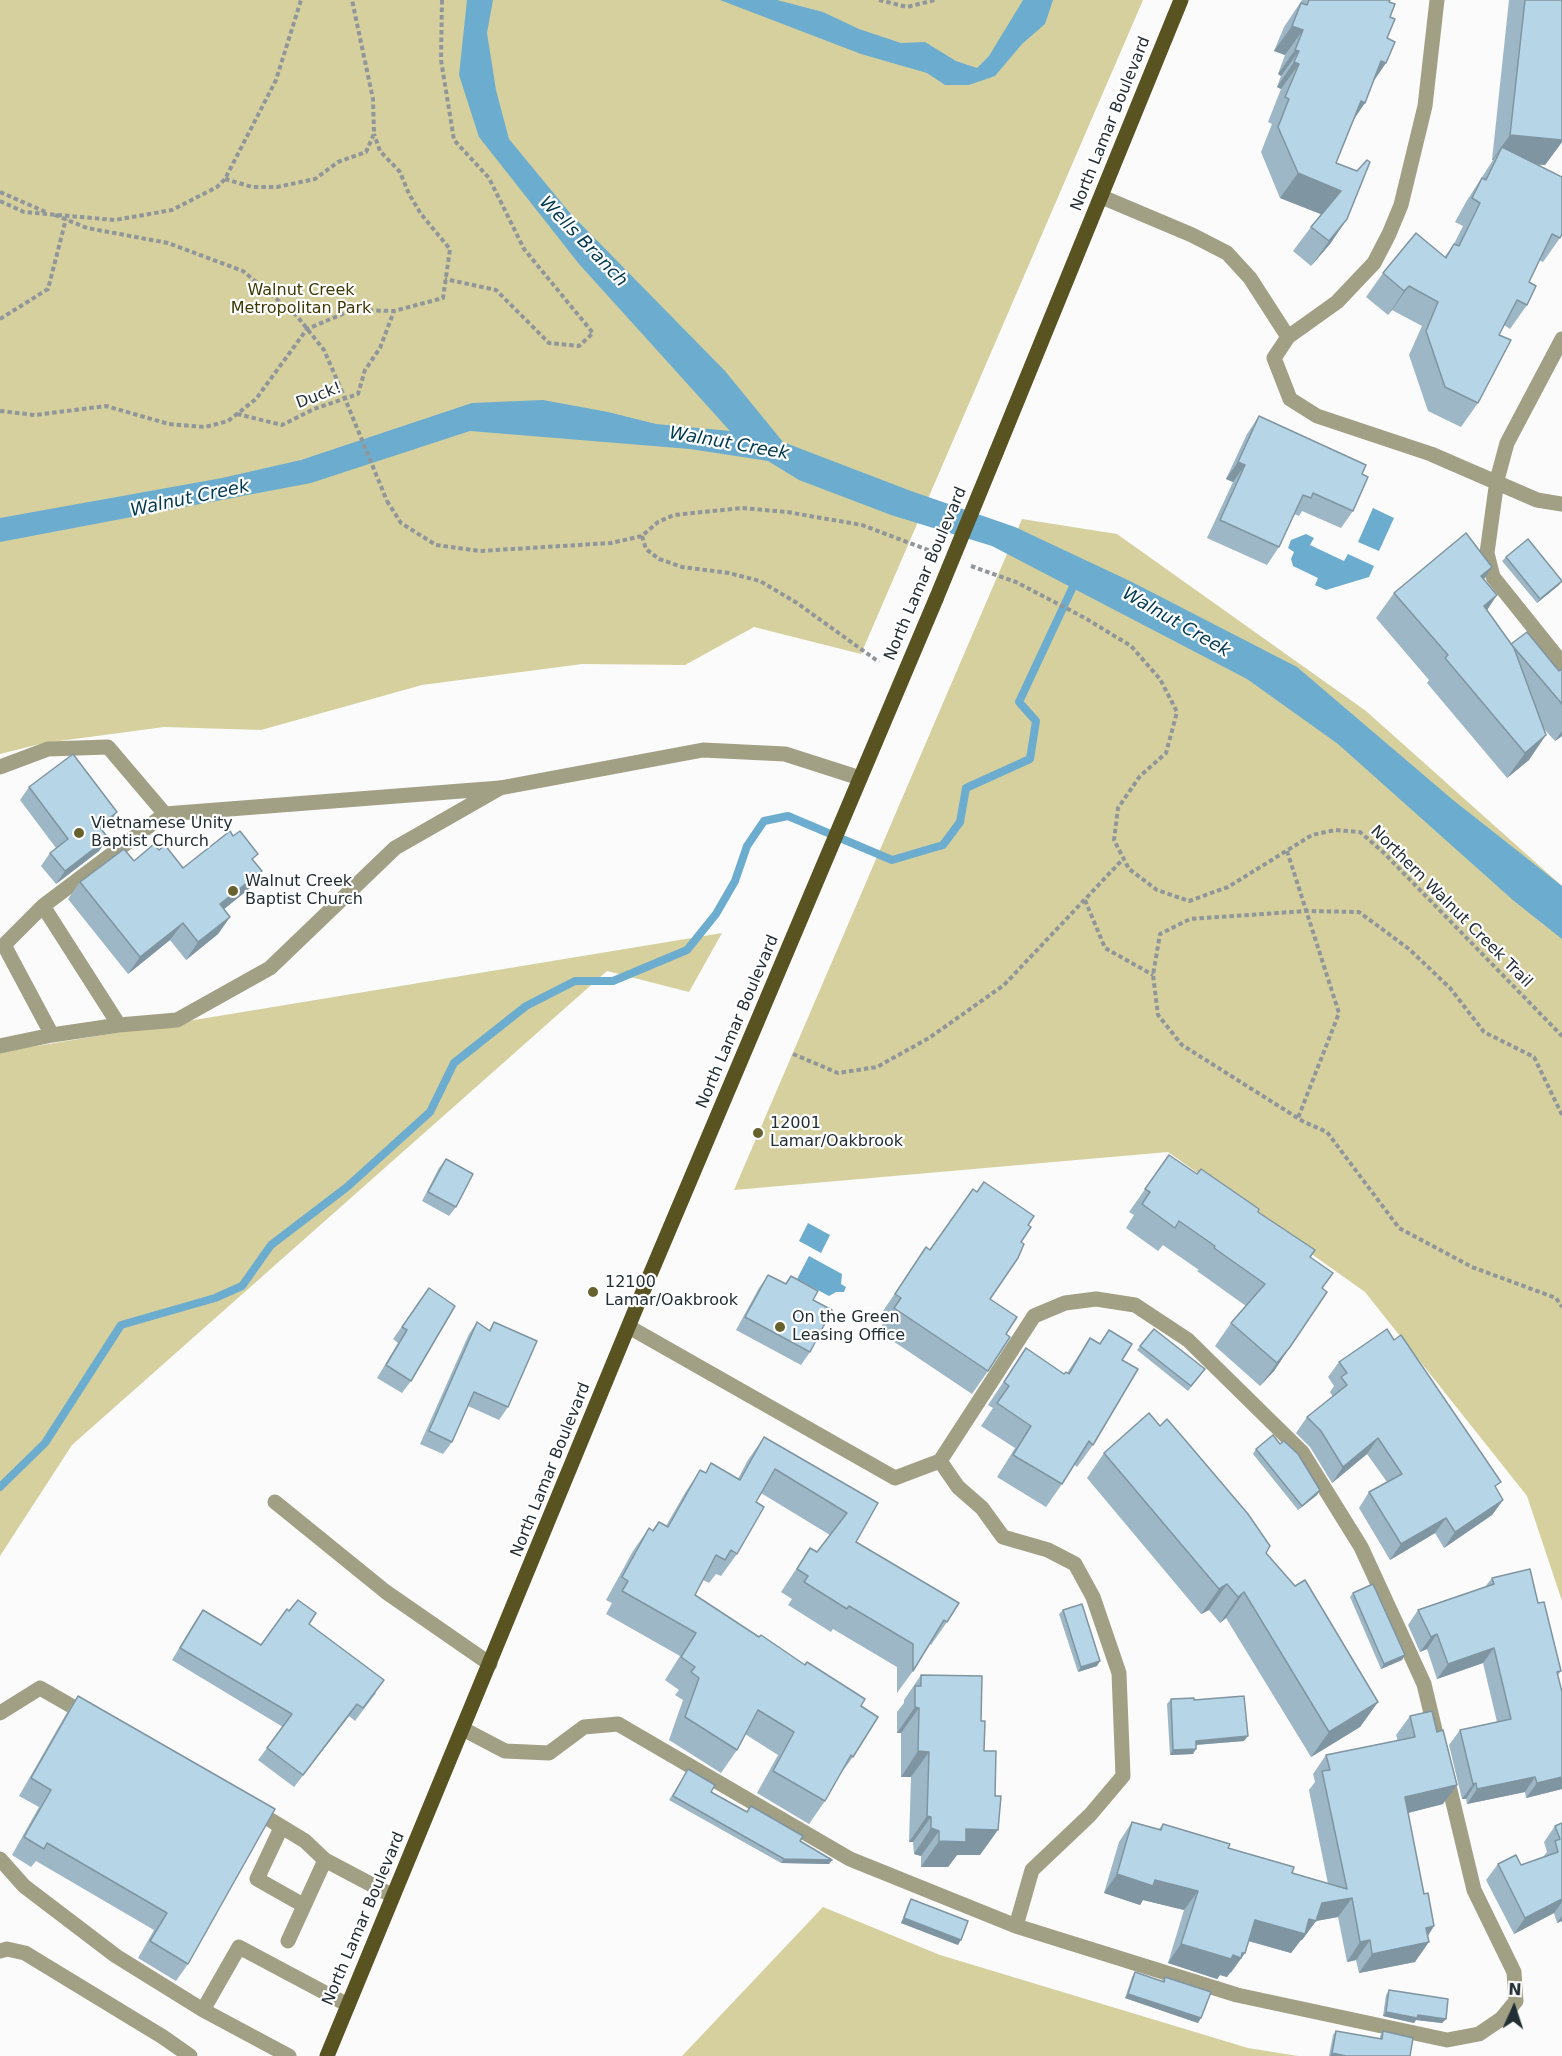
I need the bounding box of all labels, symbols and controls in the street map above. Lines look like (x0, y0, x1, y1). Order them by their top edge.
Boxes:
street label: North Lamar Boulevard (1067, 34, 1155, 214)
water label: Wells Branch (534, 192, 632, 292)
park label: Walnut Creek Metropolitan Park (231, 281, 371, 319)
street label: Duck! (294, 379, 344, 413)
water label: Walnut Creek (668, 423, 790, 465)
water label: Walnut Creek (129, 476, 251, 522)
street label: North Lamar Boulevard (881, 484, 971, 664)
water label: Walnut Creek (1118, 583, 1234, 663)
place label: Vietnamese Unity Baptist Church (91, 814, 233, 852)
street label: Northern Walnut Creek Trail (1366, 822, 1536, 992)
marker: Vietnamese Unity Baptist Church (72, 826, 86, 840)
place label: Walnut Creek Baptist Church (245, 872, 363, 910)
marker: Walnut Creek Baptist Church (226, 884, 240, 898)
street label: North Lamar Boulevard (693, 932, 783, 1112)
place label: 12001 Lamar/Oakbrook (770, 1114, 903, 1152)
marker: 12001 Lamar/Oakbrook (751, 1126, 765, 1140)
place label: 12100 Lamar/Oakbrook (605, 1273, 738, 1311)
marker: 12100 Lamar/Oakbrook (586, 1285, 600, 1299)
place label: On the Green Leasing Office (792, 1308, 905, 1346)
marker: On the Green Leasing Office (773, 1320, 787, 1334)
street label: North Lamar Boulevard (507, 1380, 595, 1560)
street label: North Lamar Boulevard (319, 1829, 409, 2009)
north arrow (1484, 1978, 1544, 2038)
text: N (1508, 1980, 1522, 1999)

